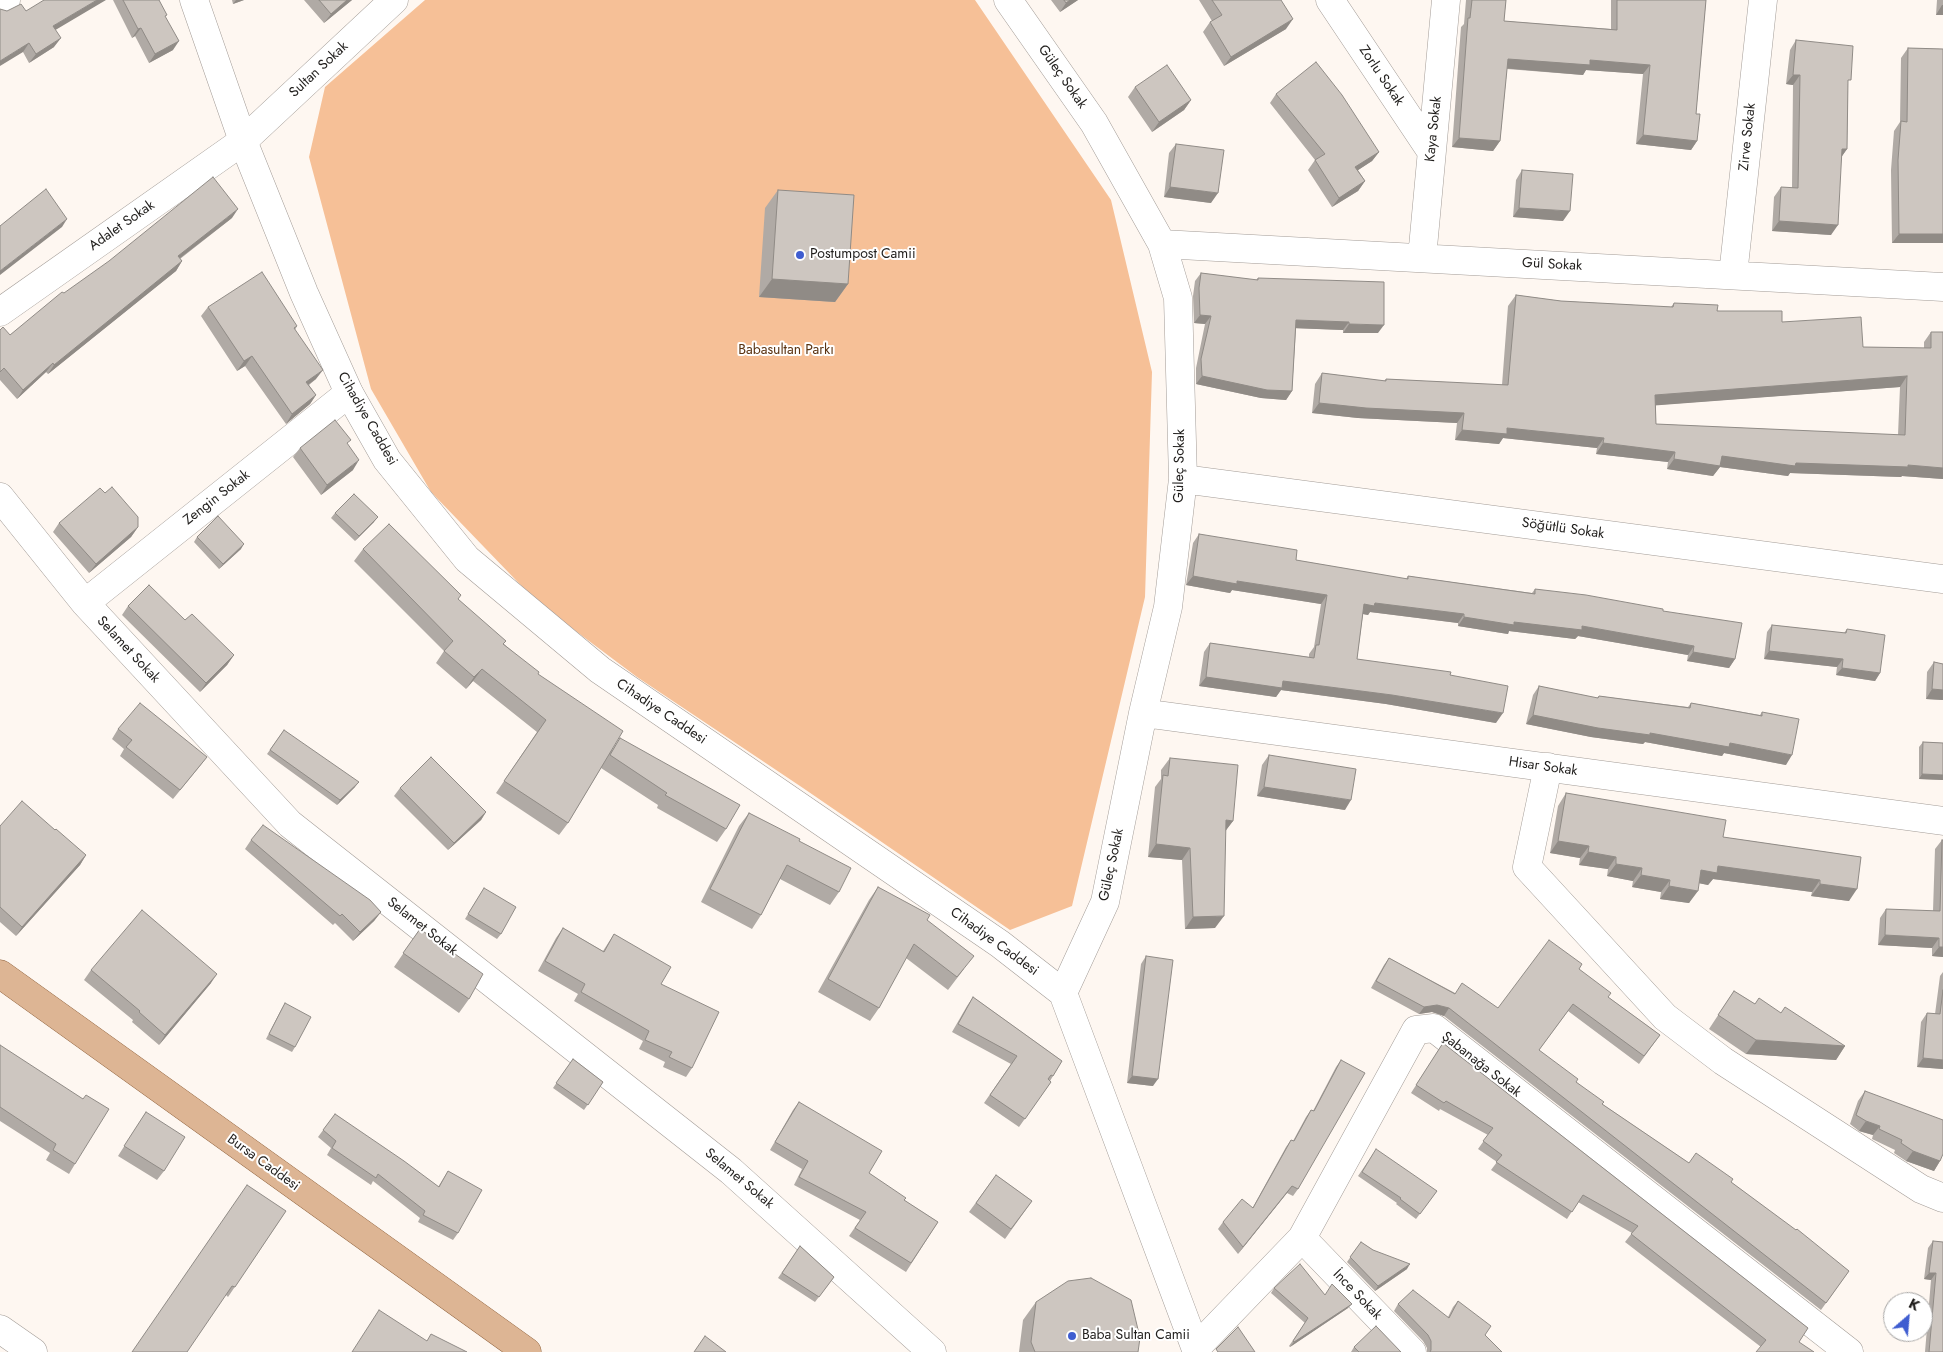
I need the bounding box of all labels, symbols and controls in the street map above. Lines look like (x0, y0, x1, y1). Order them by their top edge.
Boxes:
street label: Sultan Sokak (286, 39, 352, 101)
street label: Güleç Sokak (1034, 42, 1090, 112)
street label: Zorlu Sokak (1355, 43, 1407, 109)
street label: Kaya Sokak (1422, 95, 1446, 163)
street label: Zirve Sokak (1736, 102, 1760, 172)
street label: Adalet Sokak (86, 197, 158, 255)
place label: Postumpost Camii (810, 247, 916, 263)
marker: Postumpost Camii (794, 249, 806, 261)
street label: Gül Sokak (1522, 255, 1582, 275)
park label: Babasultan Parkı (738, 343, 834, 359)
street label: Cihadiye Caddesi (333, 369, 401, 469)
street label: Güleç Sokak (1171, 429, 1189, 503)
street label: Zengin Sokak (181, 467, 253, 529)
street label: Söğütlü Sokak (1521, 515, 1605, 543)
street label: Selamet Sokak (93, 613, 163, 687)
street label: Cihadiye Caddesi (613, 676, 709, 748)
street label: Hisar Sokak (1507, 754, 1579, 780)
street label: Güleç Sokak (1096, 827, 1128, 903)
street label: Selamet Sokak (383, 894, 461, 960)
street label: Cihadiye Caddesi (947, 904, 1041, 980)
street label: Şabanağa Sokak (1438, 1029, 1524, 1101)
street label: Bursa Caddesi (224, 1131, 302, 1195)
street label: Selamet Sokak (701, 1145, 777, 1213)
street label: İnce Sokak (1329, 1266, 1385, 1324)
north arrow (1883, 1292, 1933, 1342)
text: K (1905, 1293, 1923, 1316)
place label: Baba Sultan Camii (1082, 1328, 1190, 1344)
marker: Baba Sultan Camii (1066, 1330, 1078, 1342)

